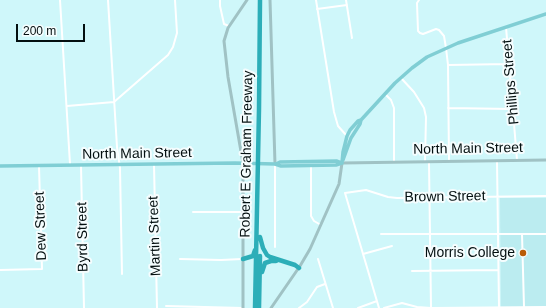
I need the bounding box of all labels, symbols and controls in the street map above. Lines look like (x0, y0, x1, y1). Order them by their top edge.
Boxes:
scale bar (18, 16, 87, 42)
text: 200 m (23, 24, 56, 38)
street label: Phillips Street (499, 39, 523, 125)
street label: Robert E Graham Freeway (237, 70, 257, 238)
street label: North Main Street (413, 140, 523, 158)
street label: North Main Street (82, 145, 192, 163)
street label: Brown Street (404, 188, 486, 206)
street label: Dew Street (31, 191, 51, 261)
street label: Martin Street (145, 196, 165, 276)
street label: Byrd Street (74, 202, 92, 272)
place label: Morris College (425, 245, 515, 261)
marker: Morris College (518, 248, 528, 258)

